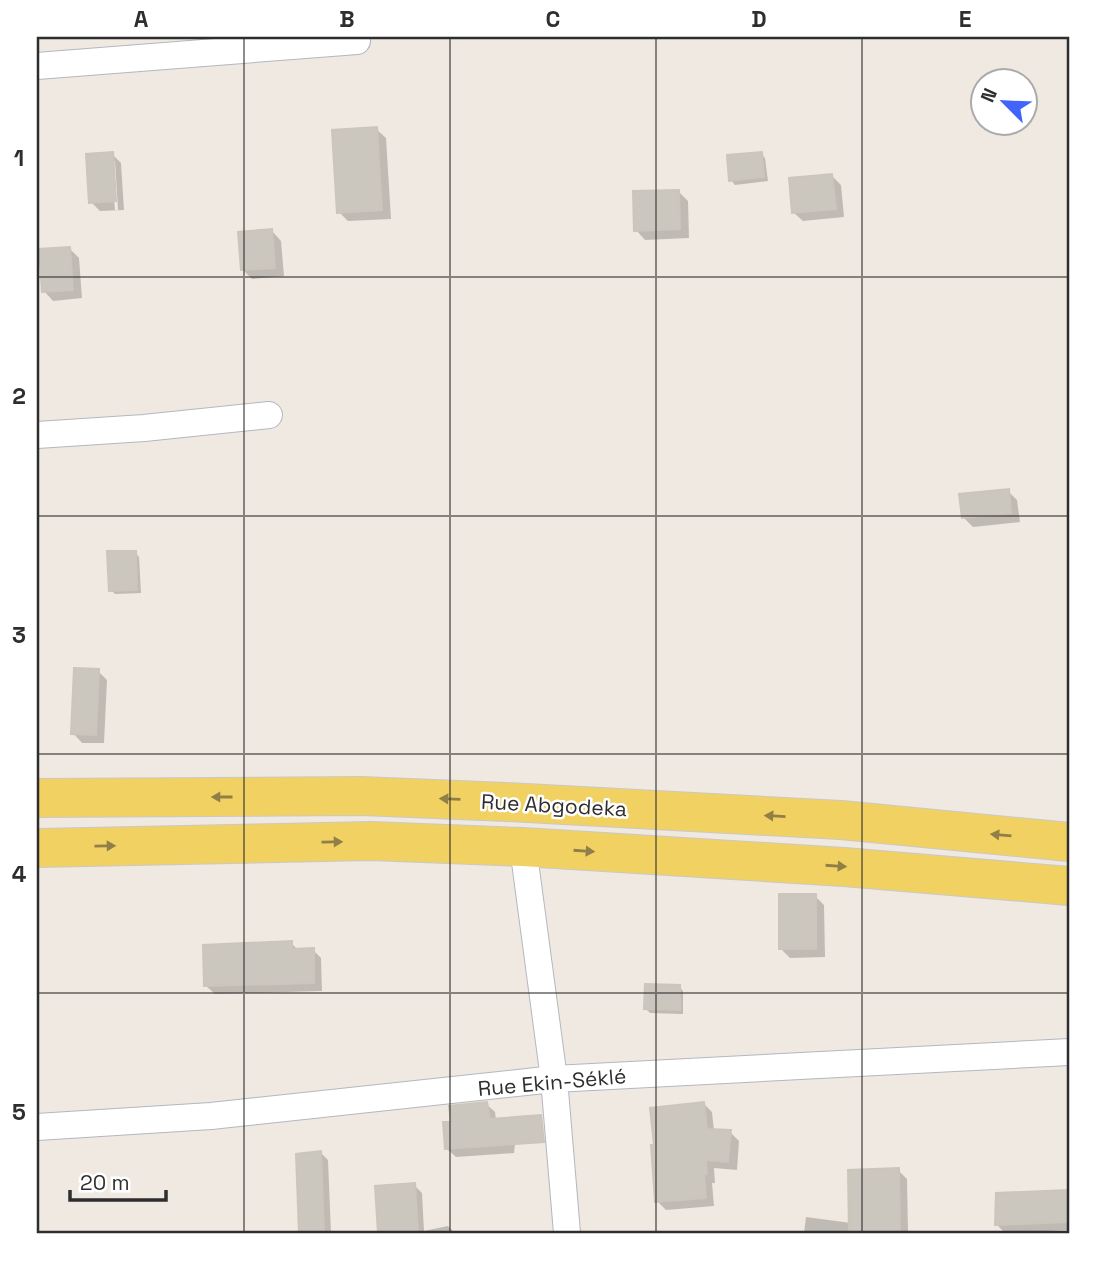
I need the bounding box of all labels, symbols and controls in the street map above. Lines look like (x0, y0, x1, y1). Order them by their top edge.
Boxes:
text: A (134, 4, 149, 34)
text: B (339, 4, 355, 34)
text: C (546, 4, 560, 34)
text: D (751, 4, 767, 34)
text: E (959, 4, 971, 34)
north arrow (970, 66, 1040, 136)
text: N (975, 84, 1003, 106)
text: 1 (14, 143, 24, 173)
text: 2 (12, 381, 26, 411)
text: 3 (12, 620, 26, 650)
street label: Rue Abgodeka (480, 788, 628, 822)
one-way arrow (211, 791, 233, 803)
one-way arrow (438, 794, 460, 805)
one-way arrow (763, 811, 785, 822)
one-way arrow (990, 829, 1012, 840)
one-way arrow (322, 836, 344, 848)
one-way arrow (94, 841, 116, 852)
one-way arrow (573, 845, 595, 856)
text: 4 (12, 859, 27, 889)
one-way arrow (825, 861, 847, 872)
street label: Rue Ekin-Séklé (477, 1062, 627, 1102)
text: 5 (12, 1097, 26, 1127)
scale bar (70, 1158, 166, 1202)
text: 20 m (80, 1169, 130, 1196)

